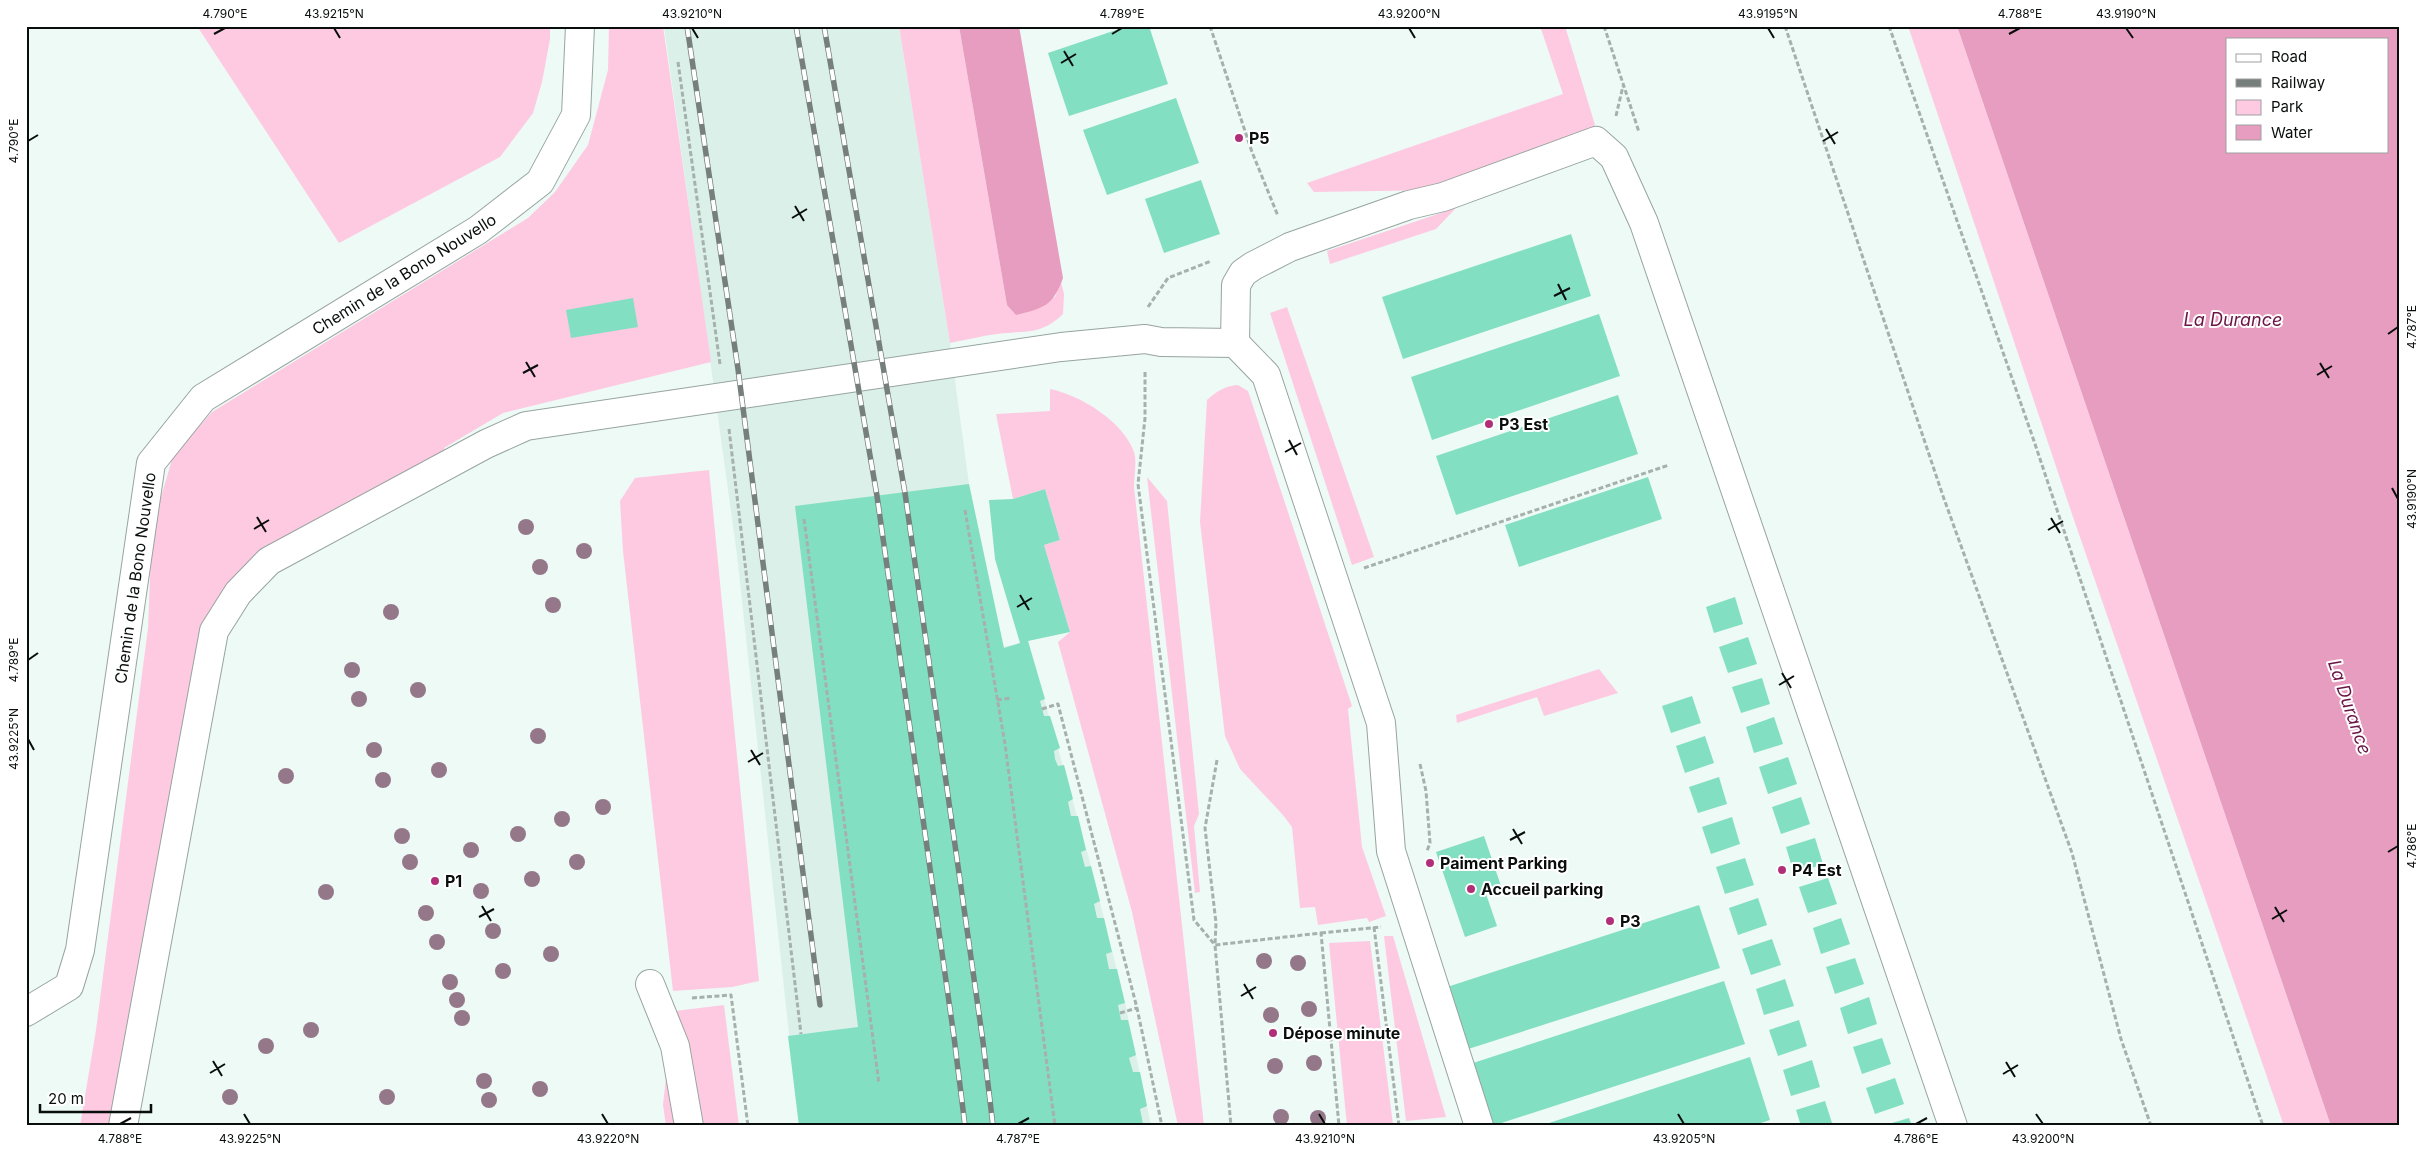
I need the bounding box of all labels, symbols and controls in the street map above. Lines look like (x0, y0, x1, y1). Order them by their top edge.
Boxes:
text: 4.790°E (203, 6, 248, 21)
text: 43.9215°N (304, 6, 364, 21)
text: 43.9210°N (662, 6, 722, 21)
text: 4.789°E (1100, 6, 1144, 21)
text: 43.9200°N (1378, 6, 1440, 21)
text: 43.9195°N (1738, 6, 1798, 21)
text: 4.788°E (1998, 6, 2042, 21)
text: 43.9190°N (2096, 6, 2156, 21)
legend (2226, 38, 2388, 152)
text: Road (2271, 47, 2307, 66)
text: Railway (2271, 73, 2326, 92)
text: Park (2271, 97, 2304, 116)
text: 4.790°E (6, 119, 21, 164)
text: Water (2271, 123, 2313, 142)
place label: P5 (1249, 128, 1270, 148)
marker: P5 (1233, 132, 1245, 144)
street label: Chemin de la Bono Nouvello (308, 209, 500, 339)
text: 4.787°E (2404, 305, 2419, 349)
water label: La Durance (2184, 309, 2282, 330)
place label: P3 Est (1499, 414, 1548, 434)
marker: P3 Est (1483, 418, 1495, 430)
text: 43.9190°N (2404, 469, 2419, 529)
street label: Chemin de la Bono Nouvello (110, 471, 160, 685)
text: 4.789°E (6, 638, 21, 682)
water label: La Durance (2324, 657, 2376, 757)
text: 43.9225°N (6, 708, 21, 770)
text: 4.786°E (2404, 824, 2419, 868)
place label: Paiment Parking (1440, 853, 1567, 873)
marker: Paiment Parking (1424, 857, 1436, 869)
place label: P4 Est (1792, 860, 1842, 880)
marker: P4 Est (1776, 864, 1788, 876)
place label: P1 (445, 871, 462, 891)
marker: P1 (429, 875, 441, 887)
place label: Accueil parking (1481, 879, 1603, 899)
marker: Accueil parking (1465, 883, 1477, 895)
place label: P3 (1620, 911, 1641, 931)
marker: P3 (1604, 915, 1616, 927)
place label: Dépose minute (1283, 1023, 1400, 1043)
marker: Dépose minute (1267, 1027, 1279, 1039)
scale bar (40, 1082, 151, 1114)
text: 20 m (48, 1089, 84, 1108)
text: 4.788°E (98, 1131, 142, 1146)
text: 43.9225°N (219, 1131, 281, 1146)
text: 43.9220°N (577, 1131, 639, 1146)
text: 4.787°E (996, 1131, 1040, 1146)
text: 43.9210°N (1295, 1131, 1355, 1146)
text: 43.9205°N (1653, 1131, 1715, 1146)
text: 4.786°E (1894, 1131, 1938, 1146)
text: 43.9200°N (2012, 1131, 2074, 1146)

